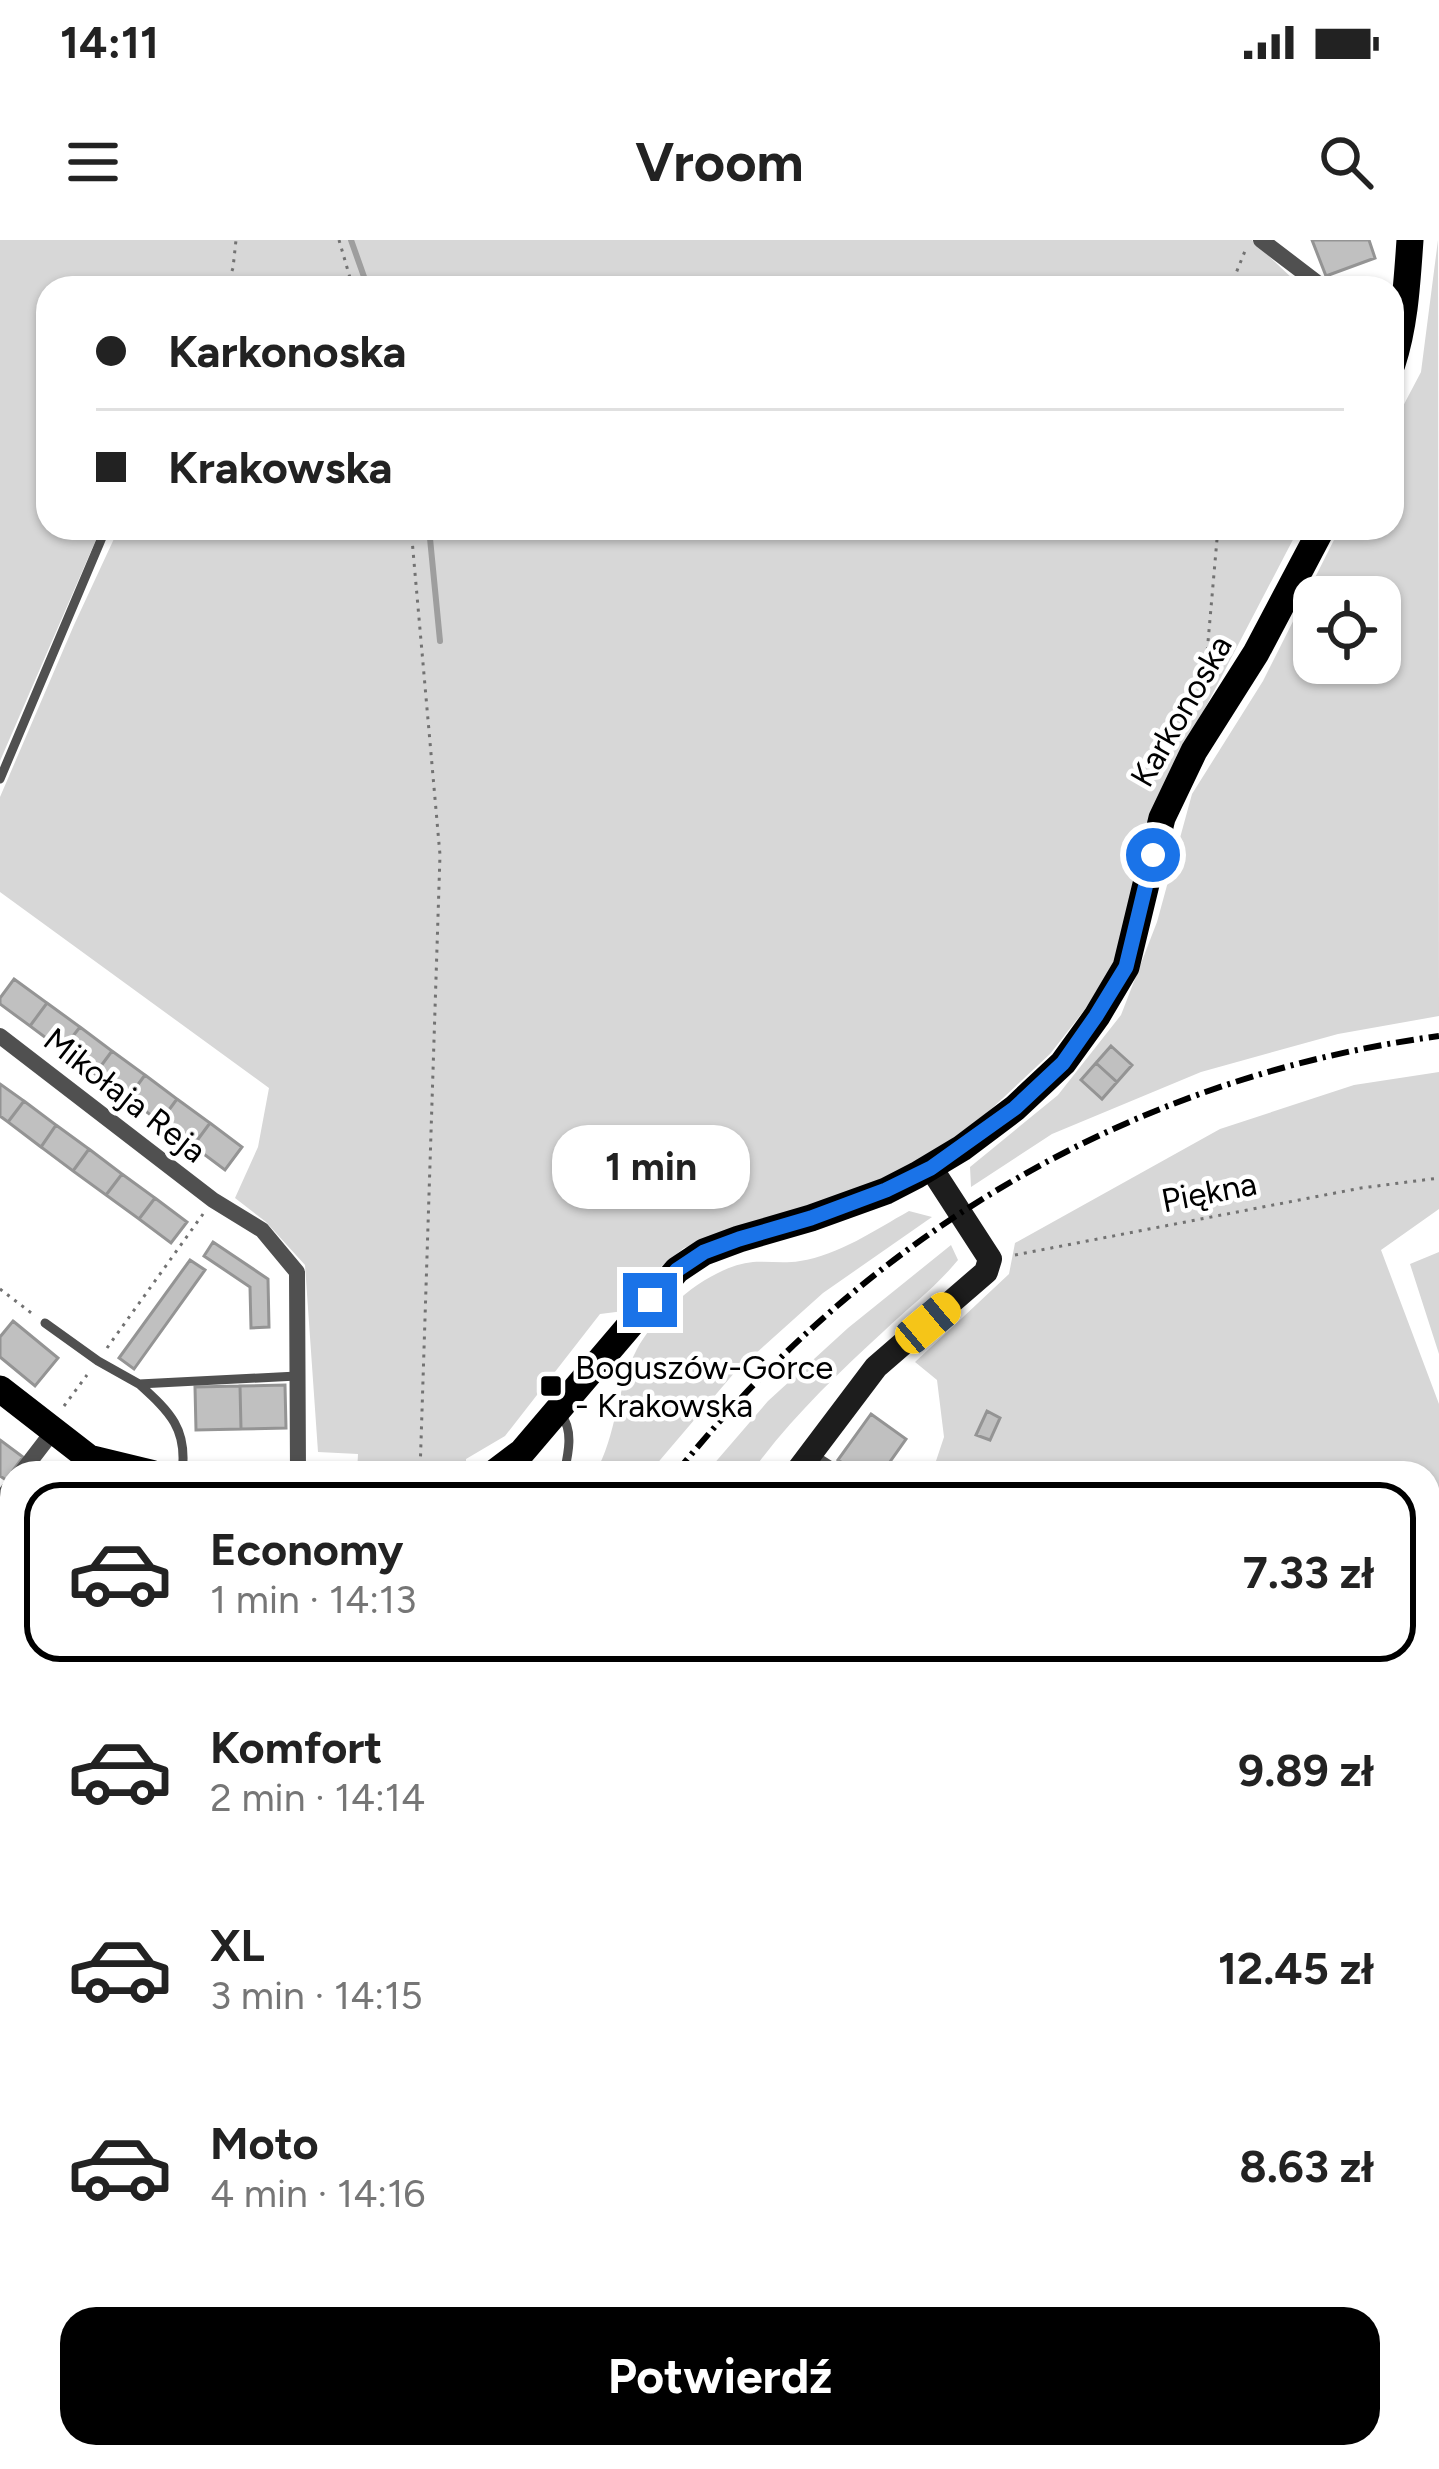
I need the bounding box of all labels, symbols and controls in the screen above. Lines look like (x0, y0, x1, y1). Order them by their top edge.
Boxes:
text: 14:11 (60, 15, 159, 69)
icon: menu (60, 129, 126, 195)
icon: search (1313, 129, 1379, 195)
text: Vroom (635, 130, 804, 195)
text: Karkonoska (168, 324, 407, 378)
text: Krakowska (168, 440, 392, 494)
map controls (1293, 576, 1401, 684)
button: locate (1293, 576, 1401, 684)
street label: Karkonoska (1122, 628, 1240, 794)
route start (1126, 828, 1180, 882)
street label: Mikołaja Reja (36, 1020, 214, 1170)
callout: 1 min (551, 1126, 749, 1210)
text: 1 min (605, 1143, 697, 1190)
street label: Piękna (1158, 1164, 1260, 1220)
route end (623, 1273, 677, 1327)
car (889, 1286, 967, 1360)
place label: Boguszów-Gorce - Krakowska (575, 1348, 833, 1425)
marker: Boguszów-Gorce - Krakowska (538, 1373, 564, 1399)
icon: car (66, 1518, 174, 1626)
text: Economy (210, 1522, 403, 1576)
text: 7.33 zł (1243, 1545, 1374, 1599)
text: 1 min · 14:13 (210, 1576, 416, 1623)
icon: car (66, 1716, 174, 1824)
text: Komfort (210, 1720, 382, 1774)
text: 9.89 zł (1238, 1743, 1374, 1797)
text: 2 min · 14:14 (210, 1774, 425, 1821)
icon: car (66, 1914, 174, 2022)
text: XL (210, 1918, 265, 1972)
text: 12.45 zł (1218, 1941, 1374, 1995)
text: 3 min · 14:15 (210, 1972, 423, 2019)
icon: car (66, 2112, 174, 2220)
text: Moto (210, 2116, 319, 2170)
text: 8.63 zł (1239, 2139, 1374, 2193)
text: 4 min · 14:16 (210, 2170, 425, 2217)
button: Potwierdź (60, 2307, 1380, 2445)

